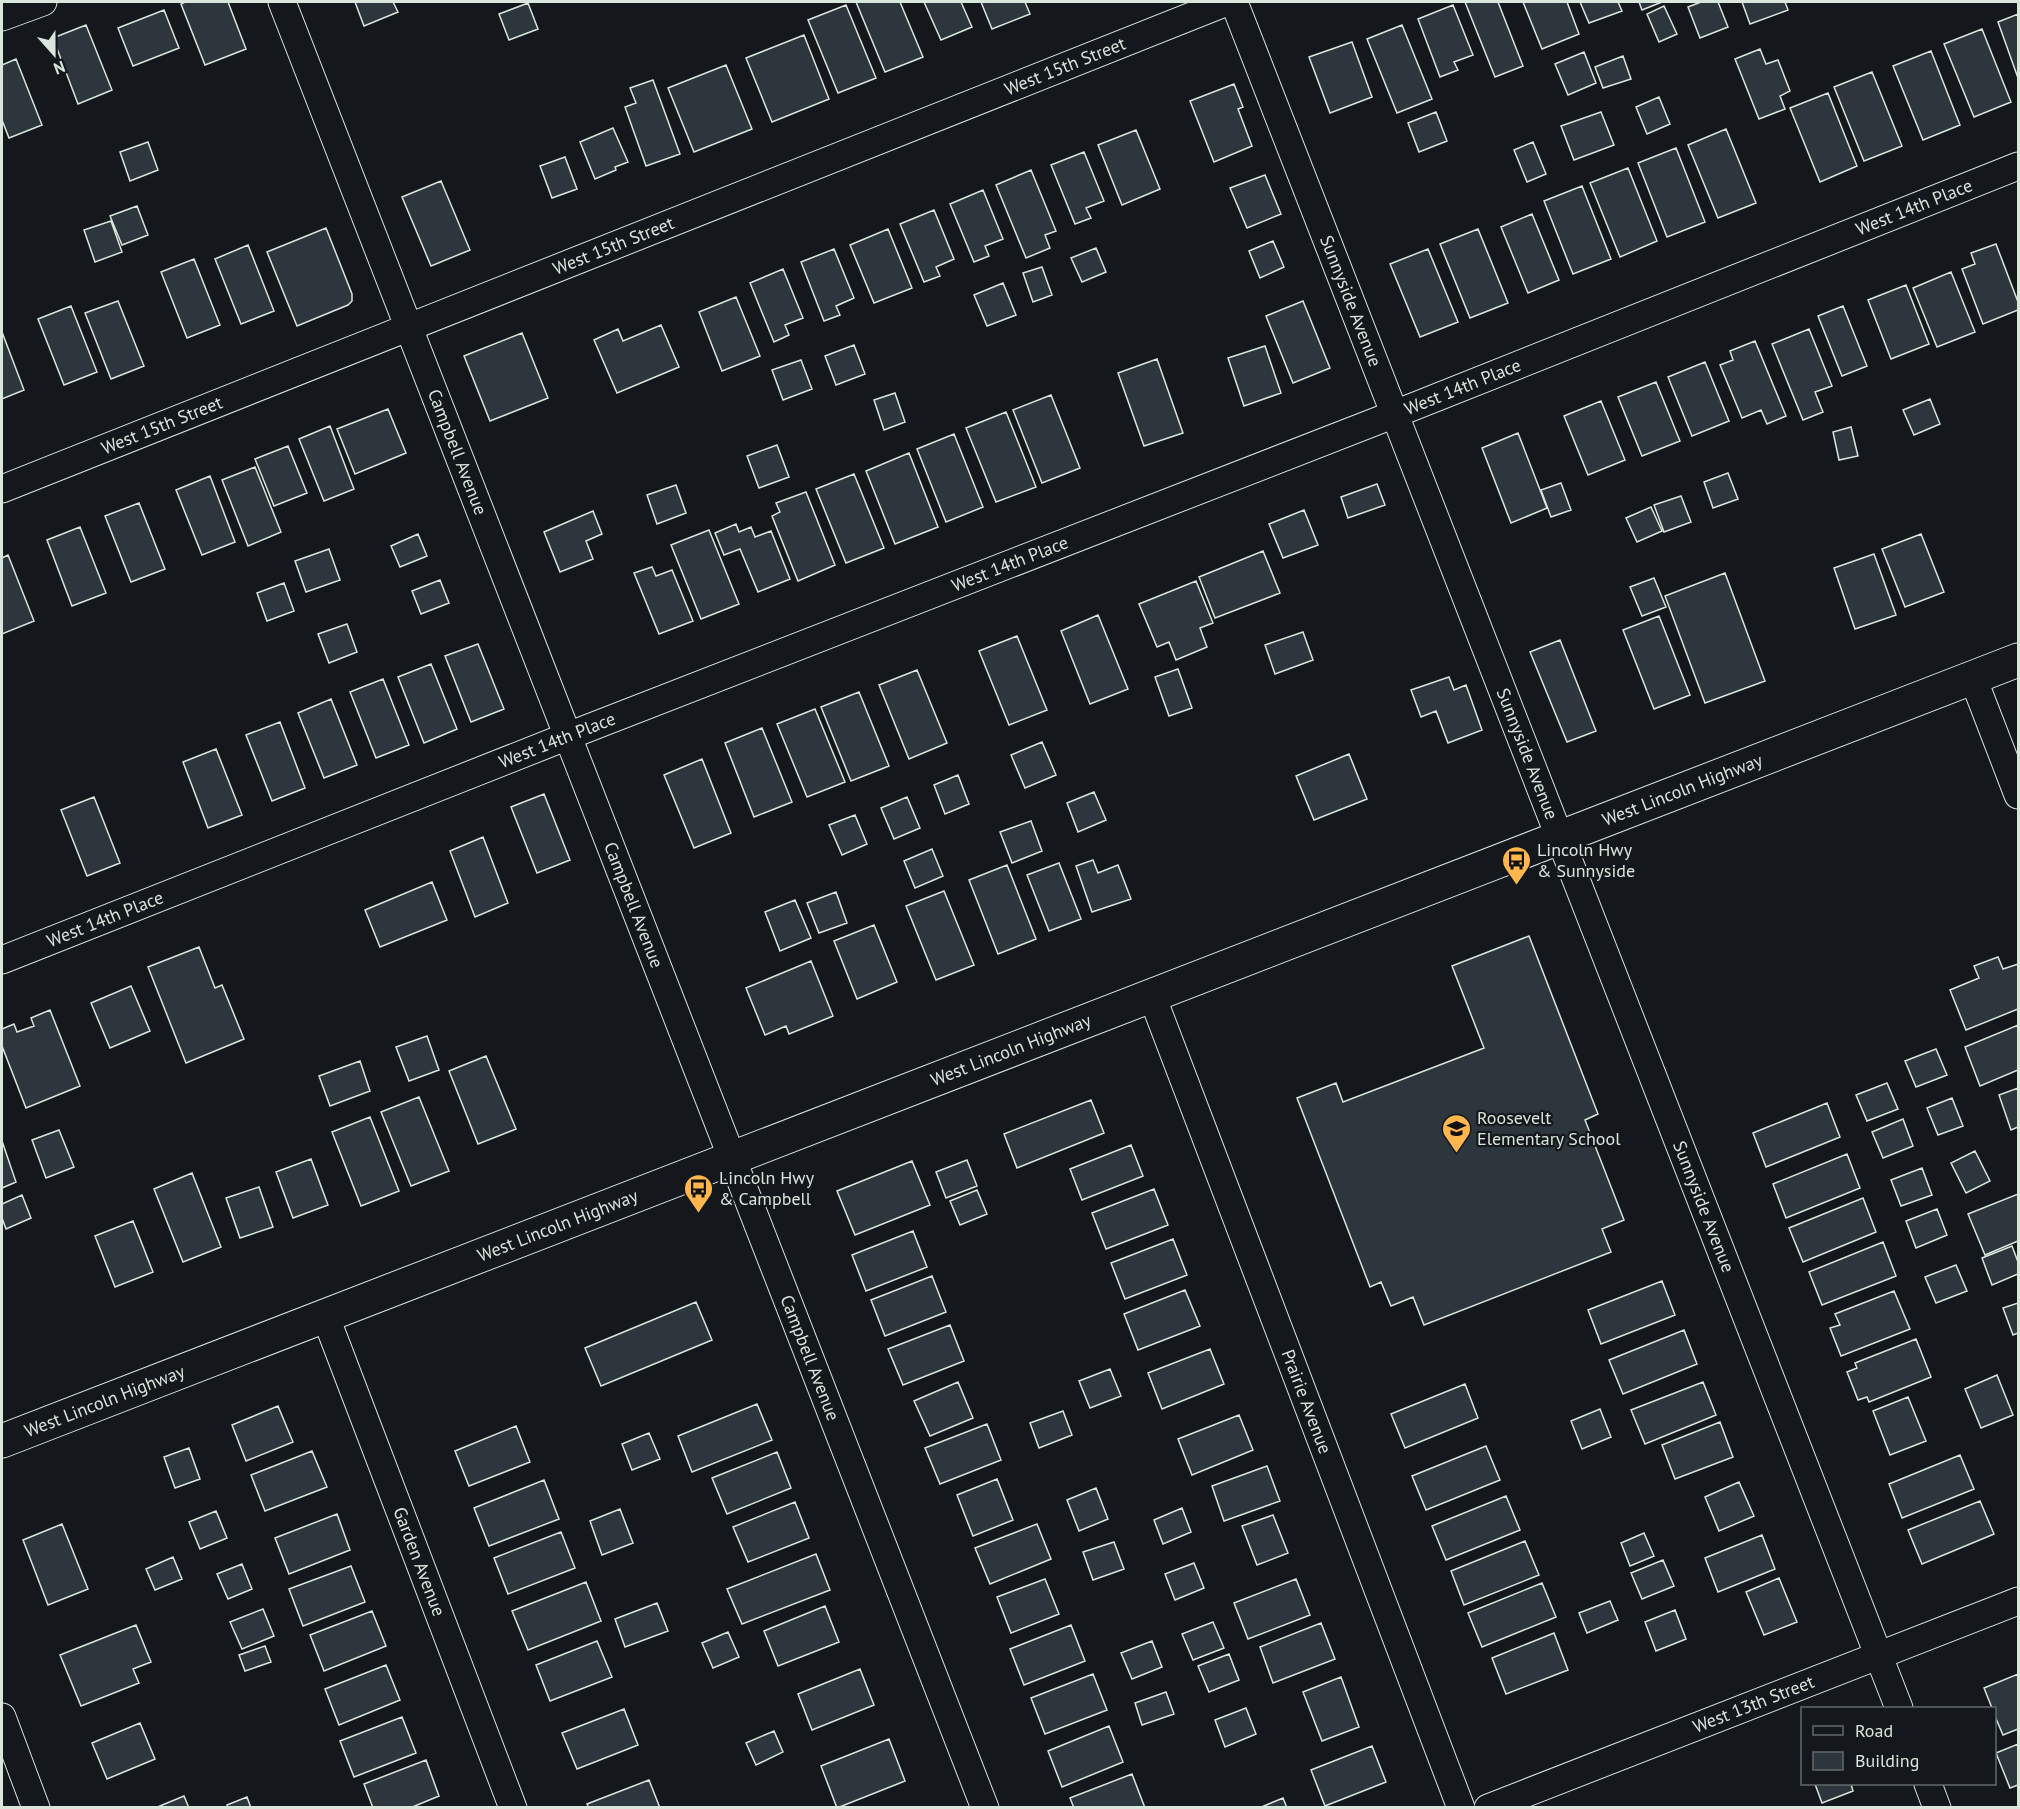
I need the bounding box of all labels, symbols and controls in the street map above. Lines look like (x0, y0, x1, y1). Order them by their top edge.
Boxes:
north arrow (24, 24, 84, 84)
street label: West 15th Street (1001, 32, 1129, 100)
text: N (51, 57, 68, 79)
street label: West 14th Place (1852, 173, 1976, 240)
street label: West 15th Street (549, 211, 677, 280)
street label: Sunnyside Avenue (1315, 232, 1387, 370)
street label: West 14th Place (1401, 353, 1524, 420)
street label: Campbell Avenue (423, 386, 493, 518)
street label: West 15th Street (98, 391, 225, 459)
street label: West 14th Place (948, 530, 1071, 597)
street label: Sunnyside Avenue (1492, 685, 1564, 823)
street label: West 14th Place (495, 707, 619, 773)
street label: West Lincoln Highway (1599, 748, 1766, 831)
place label: Lincoln Hwy & Sunnyside (1537, 838, 1635, 882)
street label: Campbell Avenue (599, 839, 669, 971)
bus stop icon: Lincoln Hwy & Sunnyside (1500, 844, 1532, 886)
street label: West 14th Place (43, 885, 167, 952)
street label: West Lincoln Highway (927, 1008, 1095, 1091)
place label: Roosevelt Elementary School (1477, 1106, 1621, 1150)
school or university icon: Roosevelt Elementary School (1440, 1112, 1472, 1154)
street label: Sunnyside Avenue (1668, 1138, 1740, 1276)
place label: Lincoln Hwy & Campbell (719, 1166, 815, 1210)
bus stop icon: Lincoln Hwy & Campbell (682, 1172, 714, 1214)
street label: West Lincoln Highway (474, 1184, 642, 1267)
street label: Campbell Avenue (775, 1291, 845, 1424)
street label: Prairie Avenue (1277, 1346, 1337, 1457)
street label: West Lincoln Highway (21, 1359, 188, 1442)
street label: Garden Avenue (388, 1504, 451, 1619)
street label: West 13th Street (1689, 1670, 1817, 1738)
legend (1801, 1707, 1996, 1785)
text: Road (1855, 1719, 1893, 1742)
text: Building (1855, 1749, 1919, 1772)

